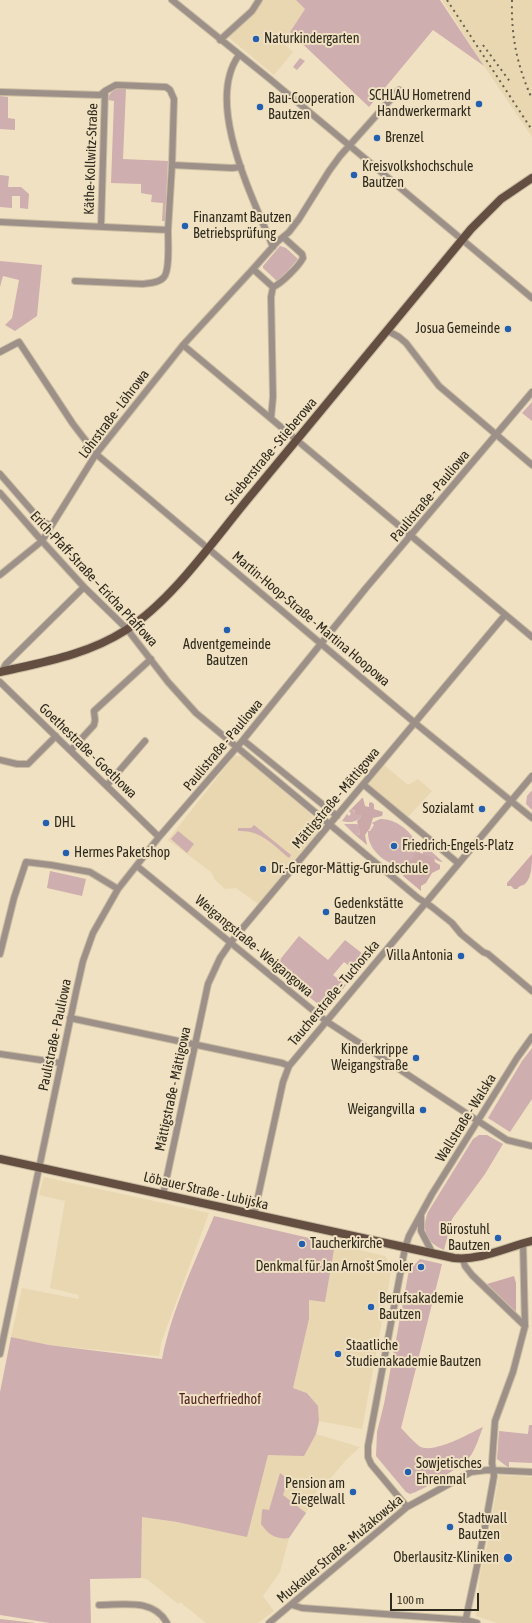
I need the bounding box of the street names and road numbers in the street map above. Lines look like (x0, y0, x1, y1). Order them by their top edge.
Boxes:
street label: Käthe-Kollwitz-Straße (81, 103, 101, 215)
street label: Löhrstraße - Löhrowa (75, 366, 153, 462)
street label: Stieberstraße - Stieberowa (222, 394, 320, 508)
street label: Paulistraße - Pauliowa (387, 447, 473, 545)
street label: Erich-Pfaff-Straße – Ericha Pfaffowa (27, 508, 161, 650)
street label: Martin-Hoop-Straße - Martina Hoopowa (229, 548, 393, 690)
street label: Paulistraße - Pauliowa (180, 696, 266, 794)
street label: Goethestraße - Goethowa (36, 700, 140, 802)
street label: Mättigstraße - Mättigowa (289, 744, 383, 852)
street label: Weigangstraße - Weigangowa (191, 892, 317, 1000)
street label: Taucherstraße - Tuchorska (285, 937, 383, 1049)
street label: Paulistraße - Pauliowa (35, 977, 75, 1093)
street label: Mättigstraße - Mättigowa (152, 1025, 194, 1153)
street label: Wallstraße - Walska (432, 1071, 500, 1165)
street label: Löbauer Straße - Lubijska (142, 1168, 270, 1214)
street label: Muskauer Straße - Mužakowska (274, 1491, 406, 1607)

